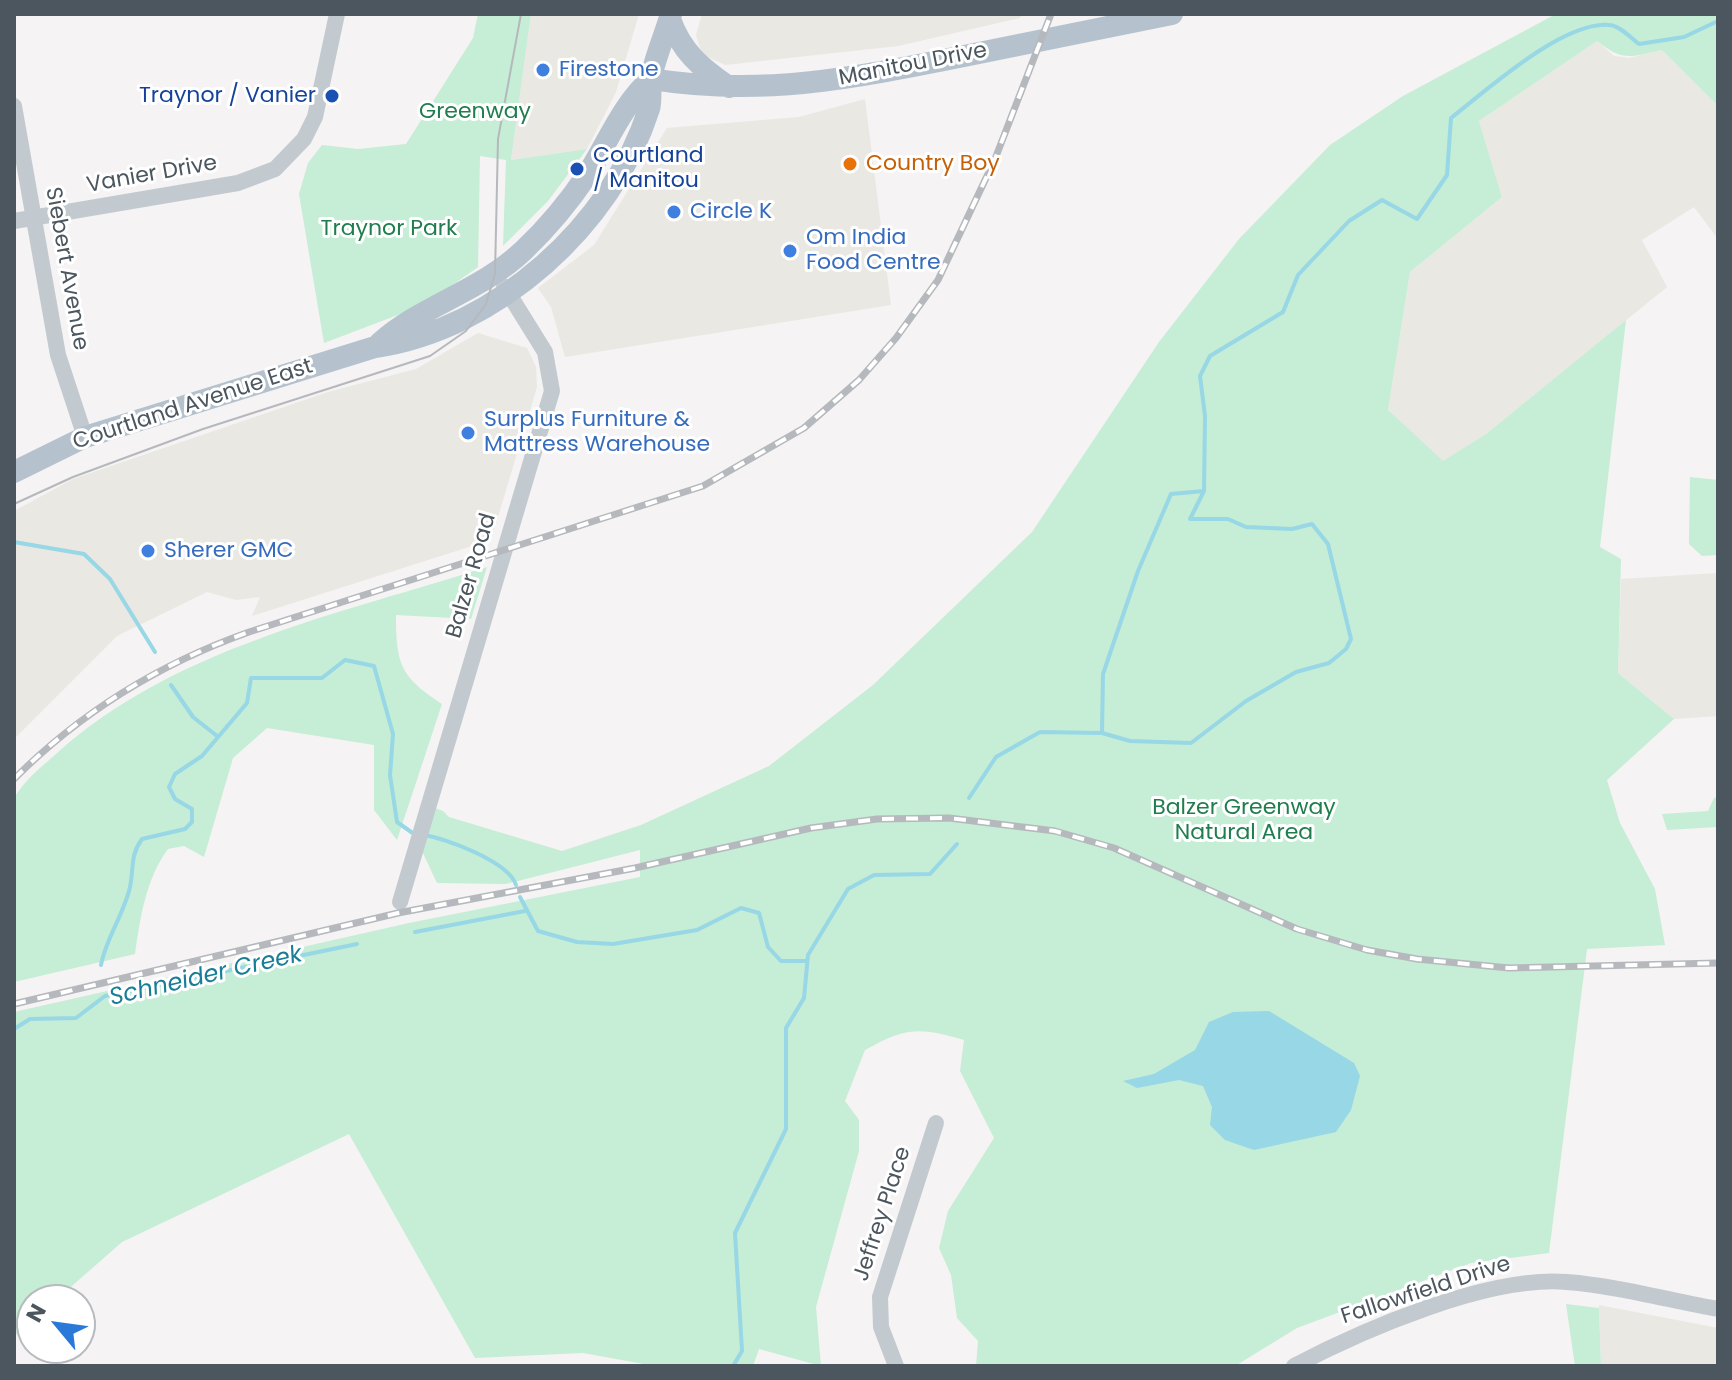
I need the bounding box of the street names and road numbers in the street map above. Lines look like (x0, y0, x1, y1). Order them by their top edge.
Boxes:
street label: Manitou Drive (837, 38, 989, 92)
street label: Vanier Drive (85, 151, 219, 199)
street label: Siebert Avenue (39, 185, 93, 353)
street label: Courtland Avenue East (70, 354, 316, 456)
street label: Balzer Road (442, 511, 502, 641)
street label: Jeffrey Place (849, 1143, 917, 1285)
street label: Fallowfield Drive (1338, 1251, 1514, 1331)

